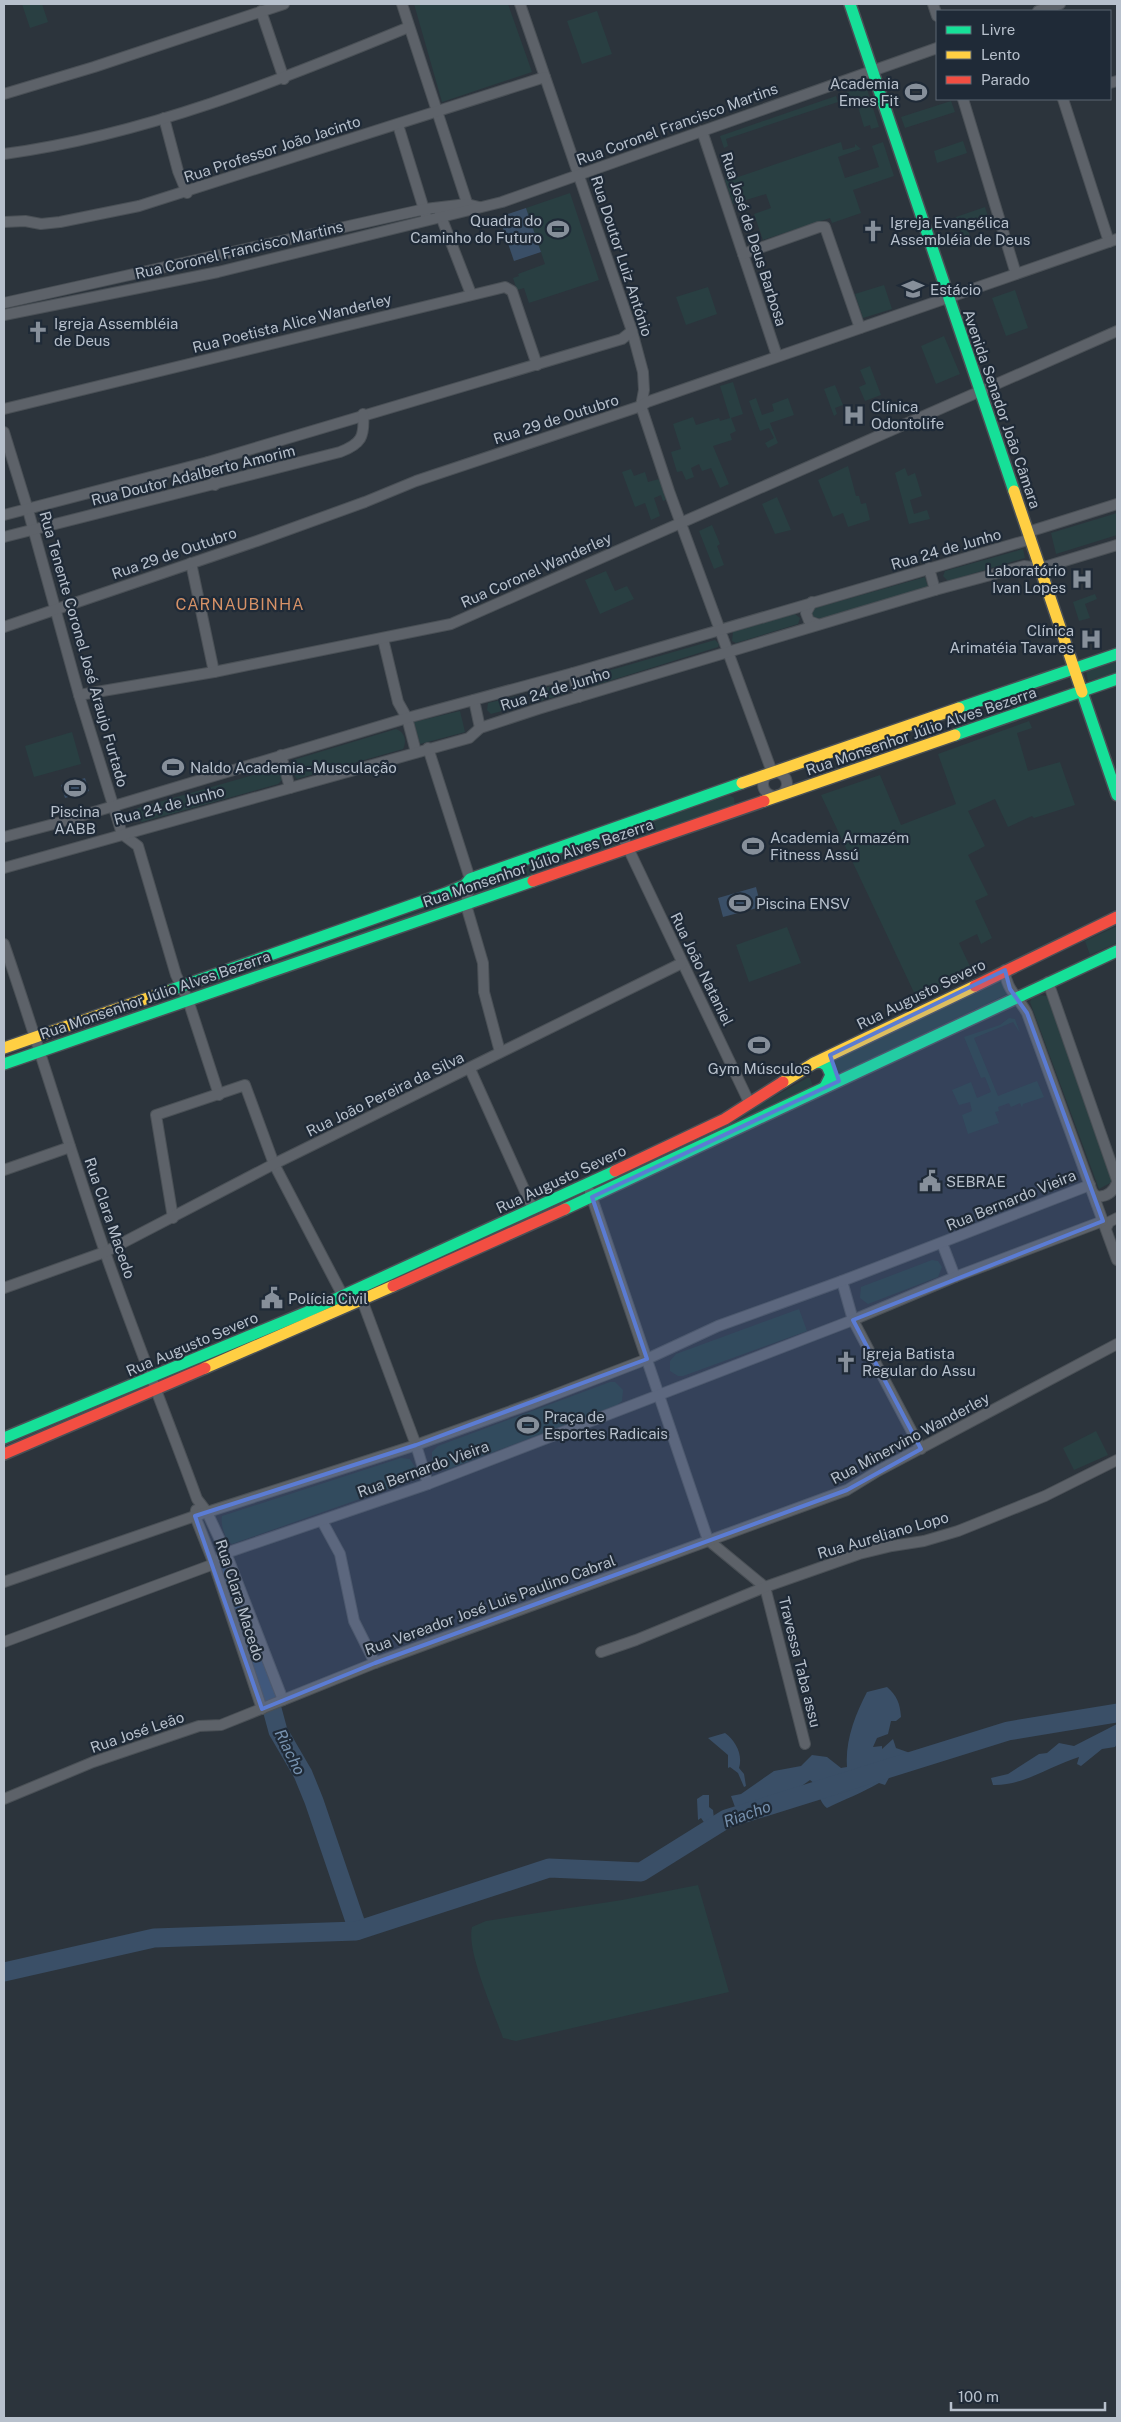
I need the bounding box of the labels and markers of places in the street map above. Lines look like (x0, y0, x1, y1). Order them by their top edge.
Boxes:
place label: Academia Emes Fit (830, 75, 899, 109)
sports icon: Academia Emes Fit (903, 79, 929, 105)
place label: Quadra do Caminho do Futuro (410, 212, 542, 246)
place label: Igreja Evangélica Assembléia de Deus (890, 214, 1030, 248)
sports icon: Quadra do Caminho do Futuro (545, 216, 571, 242)
church icon: Igreja Evangélica Assembléia de Deus (860, 218, 886, 244)
school or university icon: Estácio (900, 276, 926, 302)
place label: Estácio (930, 281, 981, 298)
place label: Igreja Assembléia de Deus (54, 315, 178, 349)
church icon: Igreja Assembléia de Deus (25, 319, 51, 345)
place label: Clínica Odontolife (871, 398, 944, 432)
hospital icon: Clínica Odontolife (841, 402, 867, 428)
place label: Laboratório Ivan Lopes (986, 562, 1066, 596)
hospital icon: Laboratório Ivan Lopes (1069, 566, 1095, 592)
place label: Clínica Arimatéia Tavares (949, 622, 1074, 656)
hospital icon: Clínica Arimatéia Tavares (1078, 626, 1104, 652)
sports icon: Naldo Academia - Musculação (160, 754, 186, 780)
place label: Naldo Academia - Musculação (190, 759, 397, 776)
sports icon: Piscina AABB (62, 775, 88, 801)
place label: Piscina AABB (50, 803, 100, 837)
place label: Academia Armazém Fitness Assú (770, 829, 909, 863)
sports icon: Academia Armazém Fitness Assú (740, 833, 766, 859)
sports icon: Piscina ENSV (727, 890, 753, 916)
place label: Piscina ENSV (756, 895, 850, 912)
sports icon: Gym Músculos (746, 1032, 772, 1058)
place label: Gym Músculos (708, 1060, 810, 1077)
public building icon: SEBRAE (917, 1168, 943, 1194)
place label: SEBRAE (946, 1173, 1006, 1190)
public building icon: Polícia Civil (259, 1285, 285, 1311)
place label: Polícia Civil (288, 1290, 368, 1307)
place label: Igreja Batista Regular do Assu (862, 1345, 976, 1379)
church icon: Igreja Batista Regular do Assu (833, 1349, 859, 1375)
place label: Praça de Esportes Radicais (544, 1408, 668, 1442)
sports icon: Praça de Esportes Radicais (515, 1412, 541, 1438)

